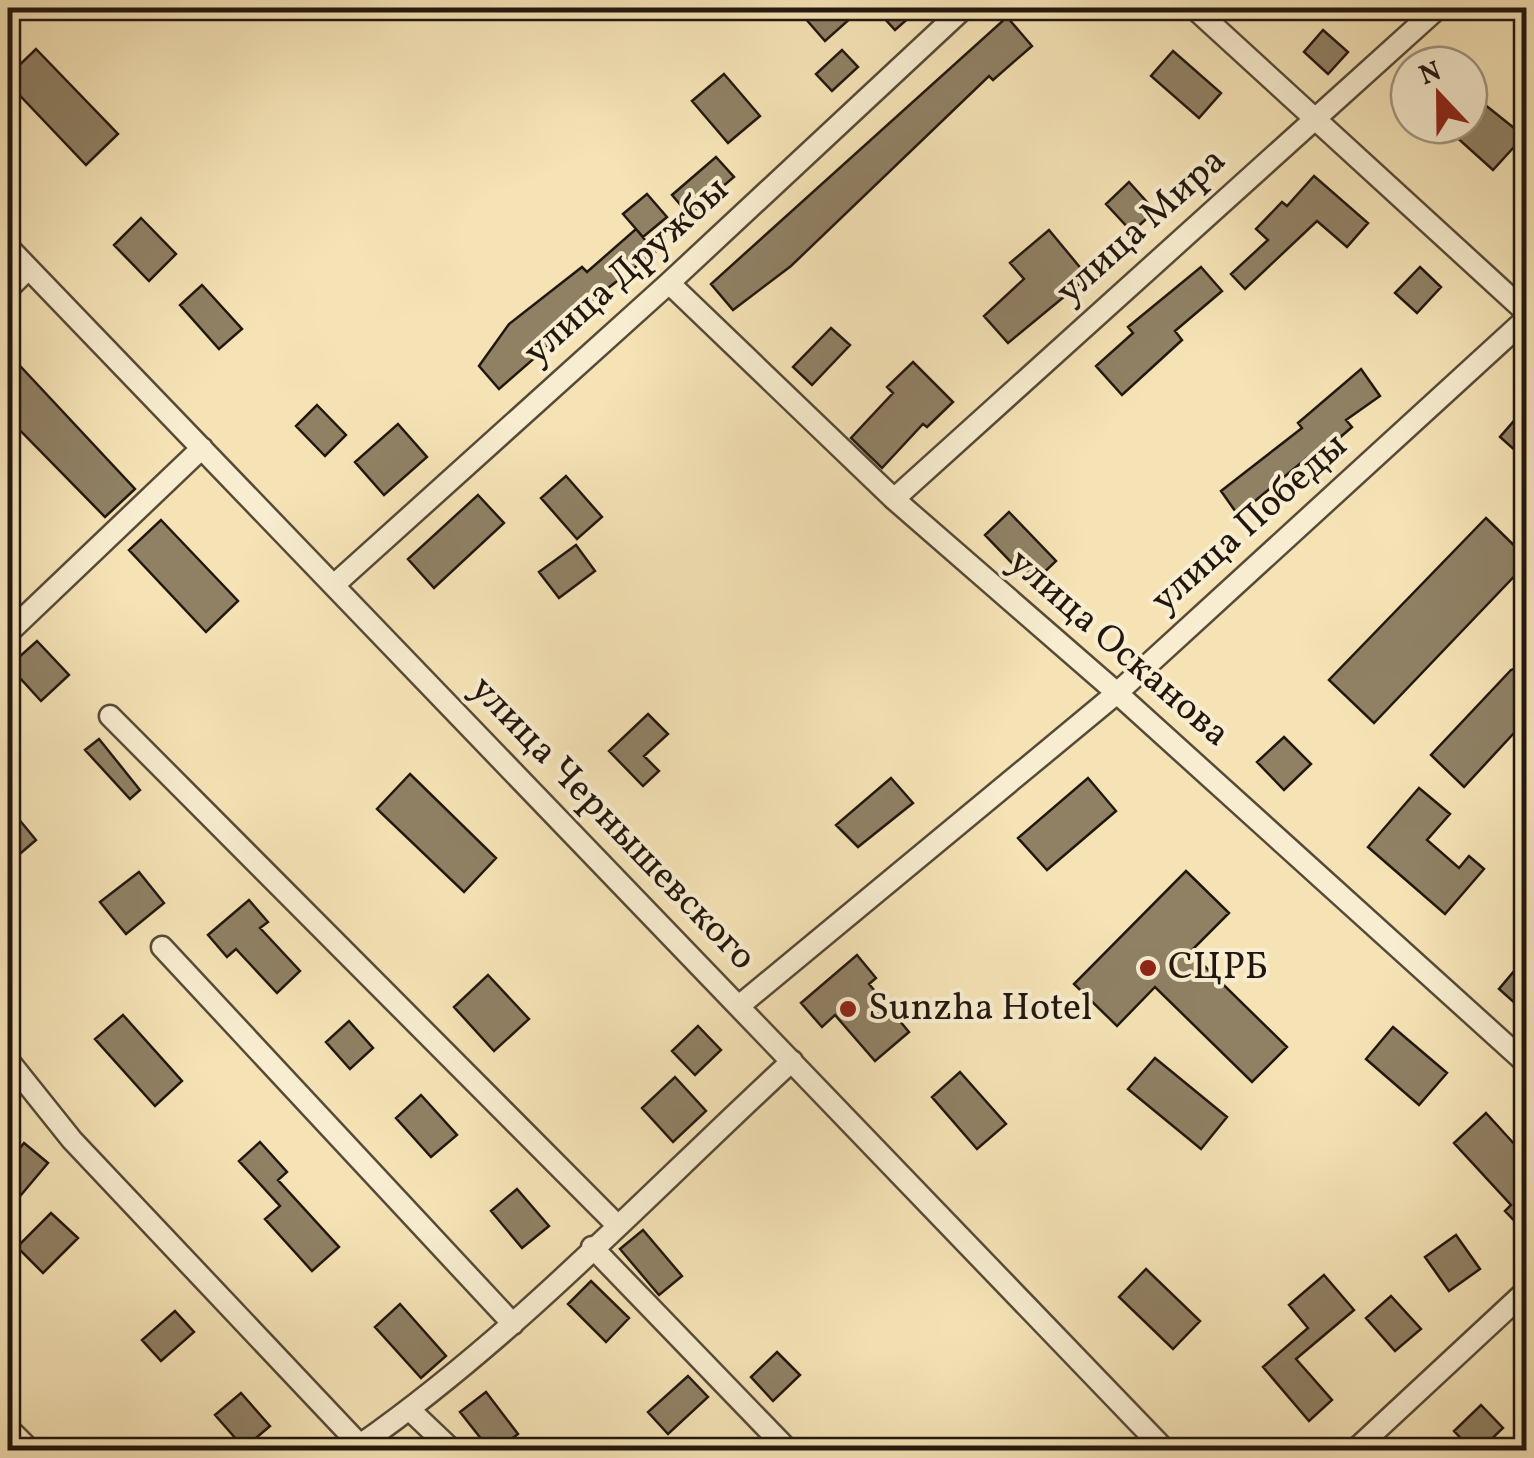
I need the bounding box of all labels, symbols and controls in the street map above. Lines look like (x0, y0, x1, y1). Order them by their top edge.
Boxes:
north arrow (1389, 45, 1489, 145)
text: N (1414, 52, 1447, 96)
street label: улица Мира (1045, 136, 1239, 318)
street label: улица Дружбы (513, 165, 741, 379)
street label: улица Победы (1140, 421, 1360, 627)
street label: улица Осканова (995, 538, 1241, 760)
street label: улица Чернышевского (457, 665, 767, 983)
place label: СЦРБ (1168, 942, 1268, 995)
marker: СЦРБ (1137, 957, 1159, 979)
place label: Sunzha Hotel (868, 983, 1092, 1036)
marker: Sunzha Hotel (837, 998, 859, 1020)

